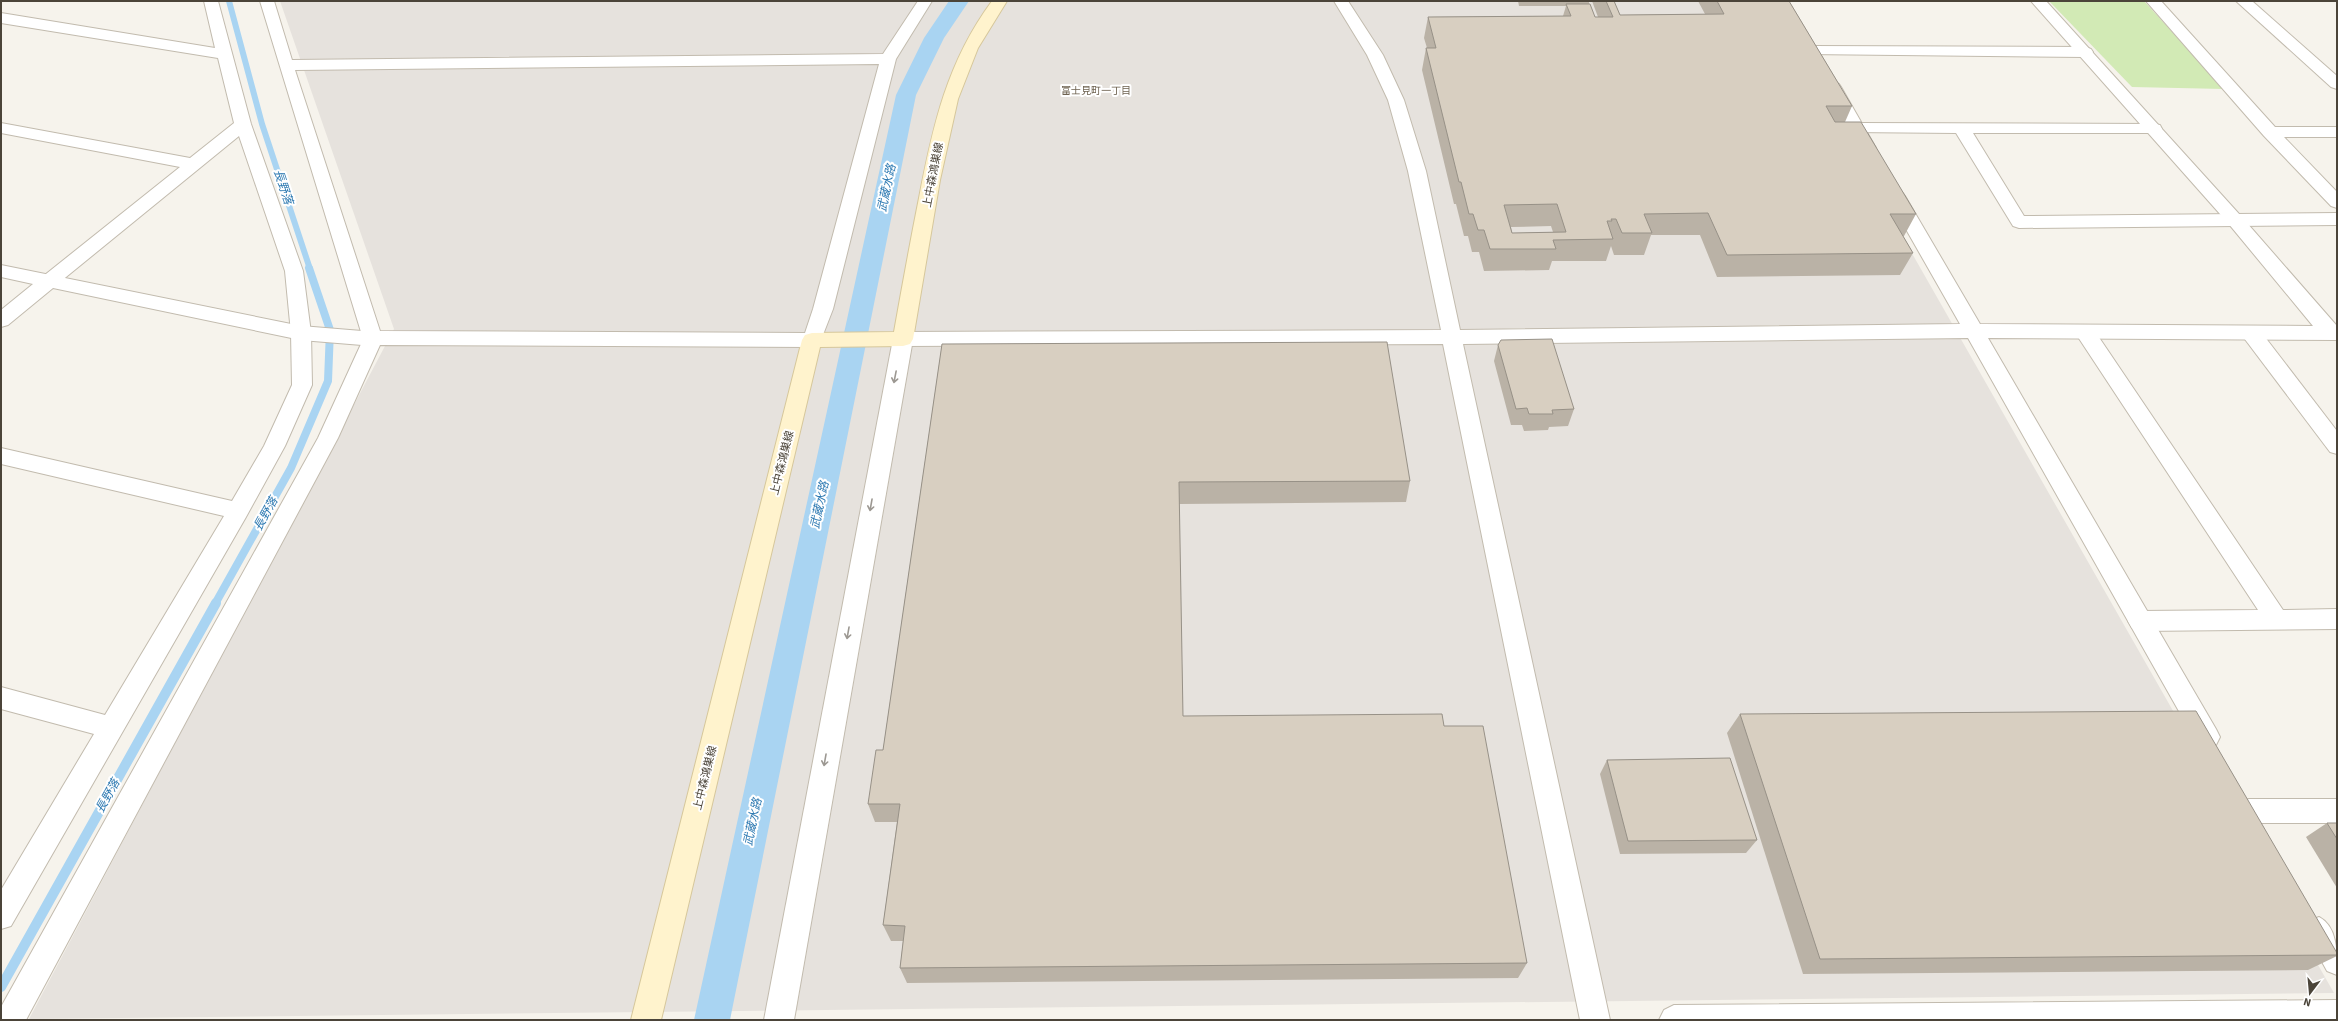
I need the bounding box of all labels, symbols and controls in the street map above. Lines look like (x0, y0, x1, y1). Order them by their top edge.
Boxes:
district label: 富士見町一丁目 (1061, 84, 1131, 98)
street label: 上中森鴻巣線 (919, 141, 947, 209)
water label: 武蔵水路 (874, 162, 901, 213)
water label: 長野落 (269, 167, 297, 209)
one-way arrow (891, 370, 899, 383)
street label: 上中森鴻巣線 (767, 429, 797, 497)
water label: 武蔵水路 (807, 479, 834, 530)
water label: 長野落 (250, 492, 283, 534)
one-way arrow (867, 498, 875, 511)
one-way arrow (844, 626, 852, 639)
street label: 上中森鴻巣線 (690, 744, 720, 812)
one-way arrow (821, 754, 829, 767)
water label: 長野落 (92, 774, 125, 816)
water label: 武蔵水路 (740, 796, 767, 847)
north arrow (2290, 973, 2330, 1013)
text: N (2302, 994, 2313, 1010)

